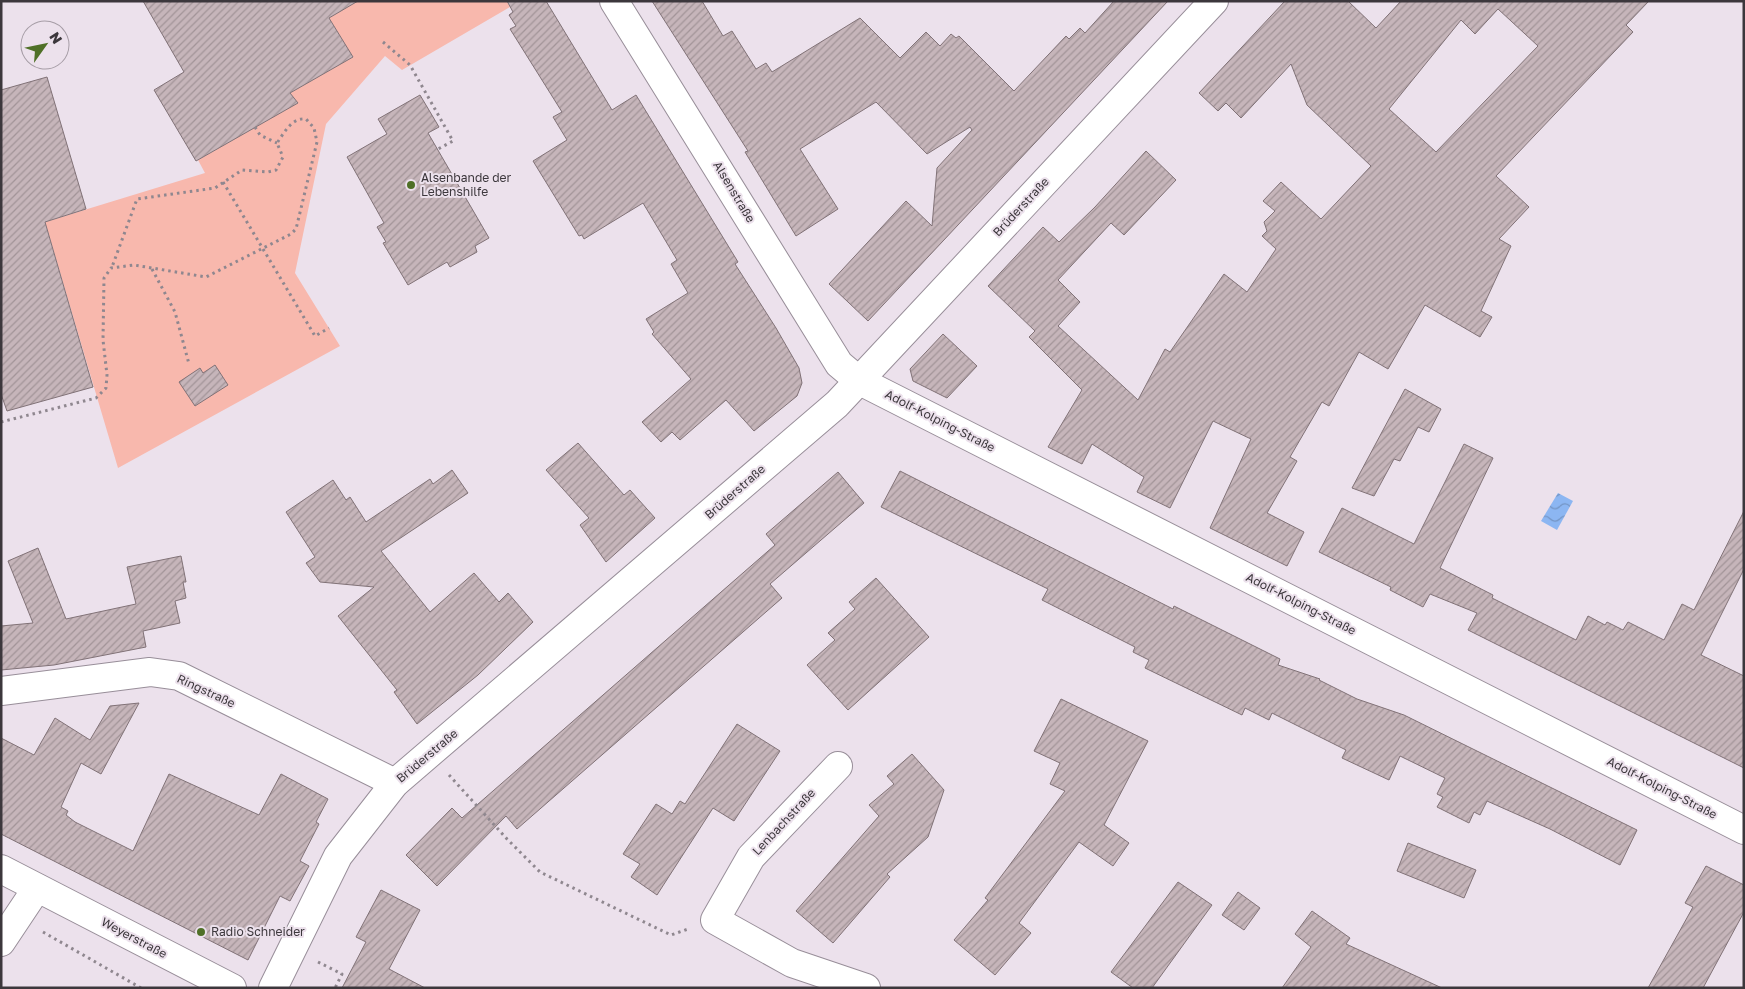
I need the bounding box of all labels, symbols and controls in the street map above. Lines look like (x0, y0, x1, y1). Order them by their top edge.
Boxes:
north arrow (20, 20, 70, 70)
text: N (46, 29, 66, 47)
street label: Alsenstraße (710, 158, 759, 225)
place label: Alsenbande der Lebenshilfe (421, 170, 512, 199)
street label: Brüderstraße (989, 174, 1052, 239)
marker: Alsenbande der Lebenshilfe (405, 179, 417, 191)
street label: Adolf-Kolping-Straße (883, 386, 998, 455)
street label: Brüderstraße (701, 461, 768, 522)
street label: Adolf-Kolping-Straße (1244, 569, 1359, 638)
street label: Ringstraße (175, 671, 238, 711)
street label: Brüderstraße (393, 726, 460, 786)
street label: Adolf-Kolping-Straße (1605, 753, 1720, 822)
street label: Lenbachstraße (749, 785, 818, 858)
street label: Weyerstraße (99, 914, 170, 961)
place label: Radio Schneider (211, 924, 305, 939)
marker: Radio Schneider (195, 926, 207, 938)

